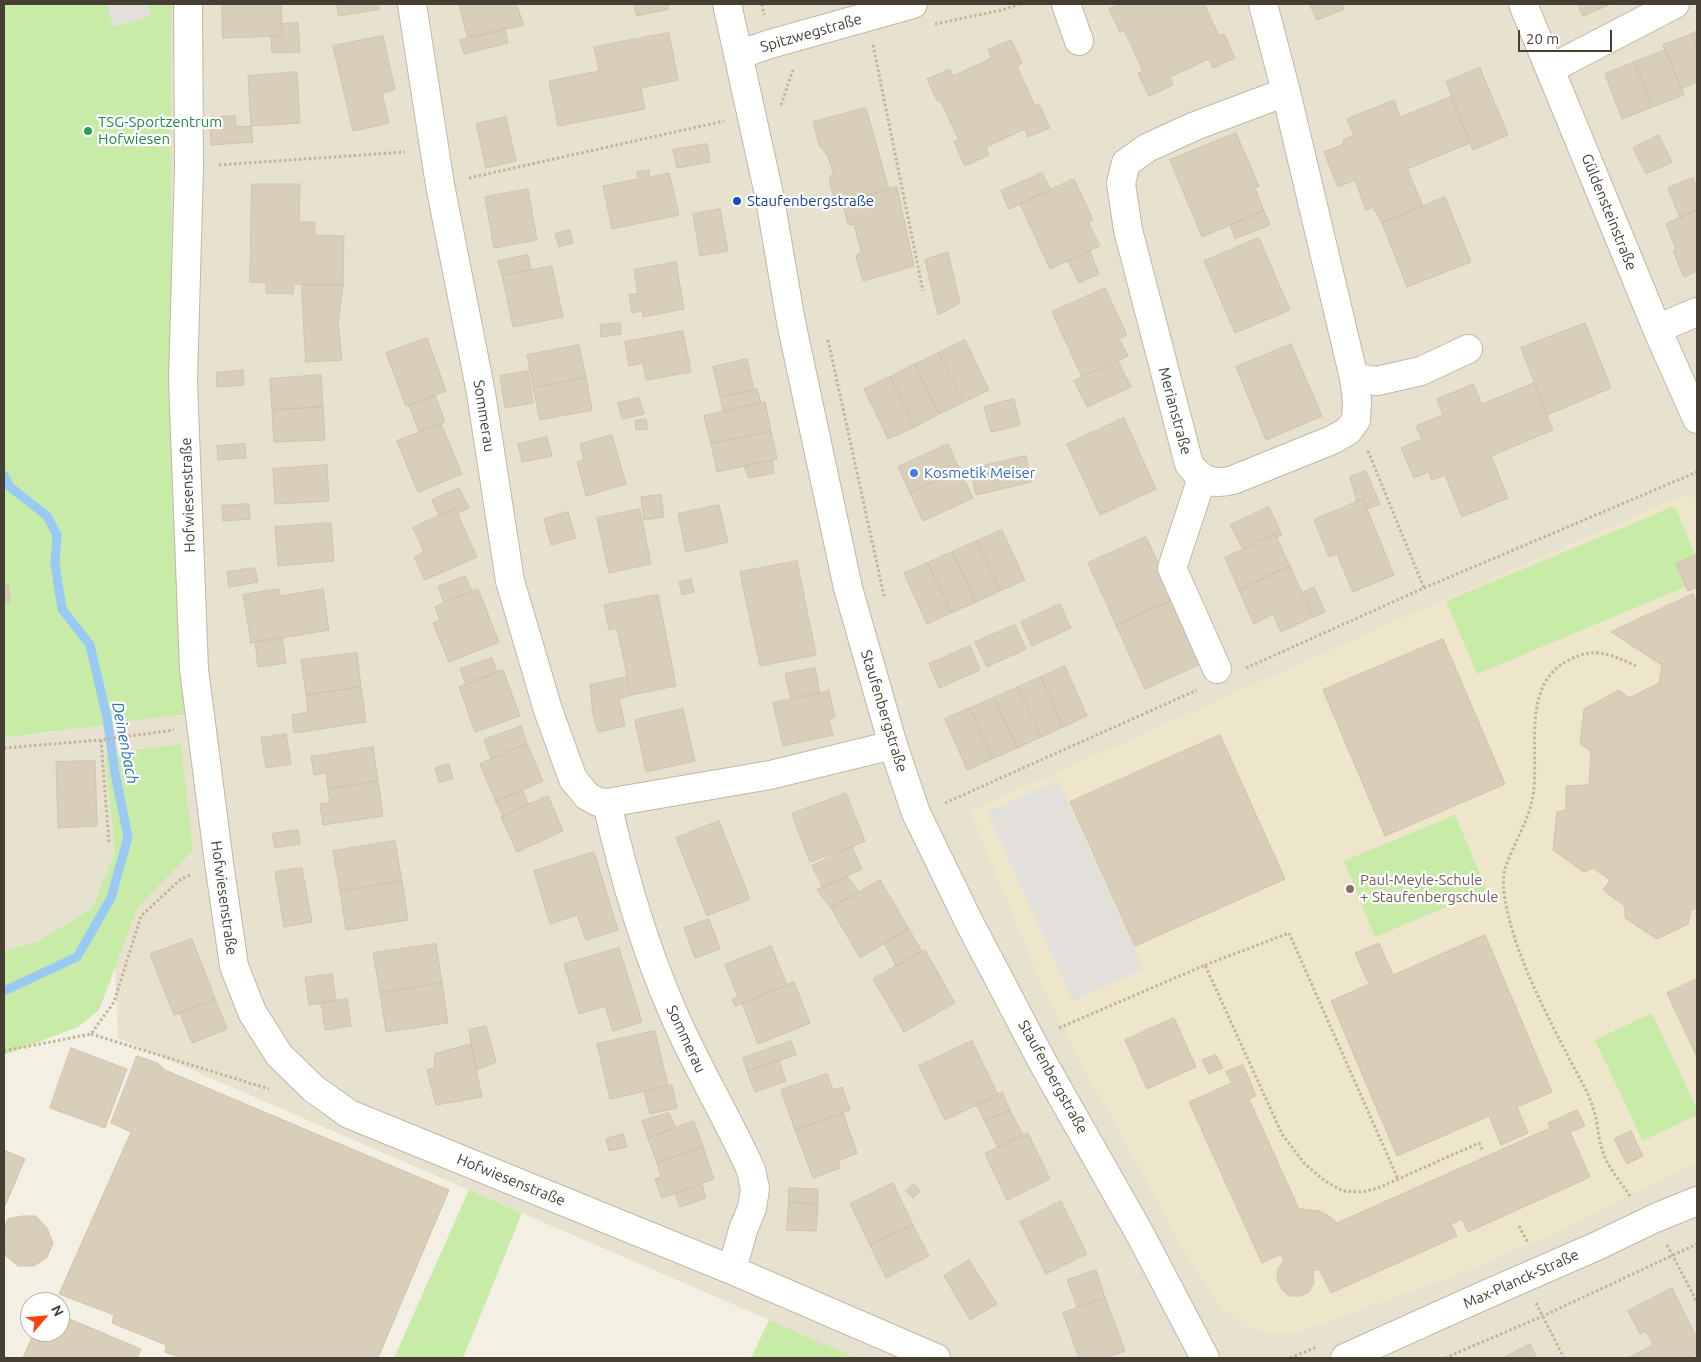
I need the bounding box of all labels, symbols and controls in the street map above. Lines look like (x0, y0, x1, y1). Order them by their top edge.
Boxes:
street label: Spitzwegstraße (758, 10, 864, 56)
scale bar (1521, 20, 1615, 52)
text: 20 m (1526, 30, 1559, 47)
place label: TSG-Sportzentrum Hofwiesen (98, 113, 222, 148)
marker: TSG-Sportzentrum Hofwiesen (82, 125, 94, 137)
street label: Güldensteinstraße (1577, 151, 1641, 273)
place label: Staufenbergstraße (747, 192, 874, 210)
marker: Staufenbergstraße (731, 195, 743, 207)
street label: Merianstraße (1155, 365, 1195, 457)
street label: Sommerau (469, 379, 499, 453)
street label: Hofwiesenstraße (177, 437, 199, 553)
place label: Kosmetik Meiser (924, 464, 1035, 482)
marker: Kosmetik Meiser (908, 467, 920, 479)
street label: Staufenbergstraße (857, 648, 911, 774)
water label: Deinenbach (108, 700, 142, 786)
street label: Hofwiesenstraße (207, 840, 241, 956)
place label: Paul-Meyle-Schule + Staufenbergschule (1360, 871, 1499, 906)
marker: Paul-Meyle-Schule + Staufenbergschule (1344, 883, 1356, 895)
street label: Sommerau (662, 1002, 710, 1076)
street label: Staufenbergstraße (1014, 1017, 1092, 1137)
street label: Hofwiesenstraße (454, 1150, 568, 1210)
street label: Max-Planck-Straße (1460, 1245, 1582, 1313)
north arrow (20, 1292, 70, 1342)
text: N (48, 1302, 67, 1319)

